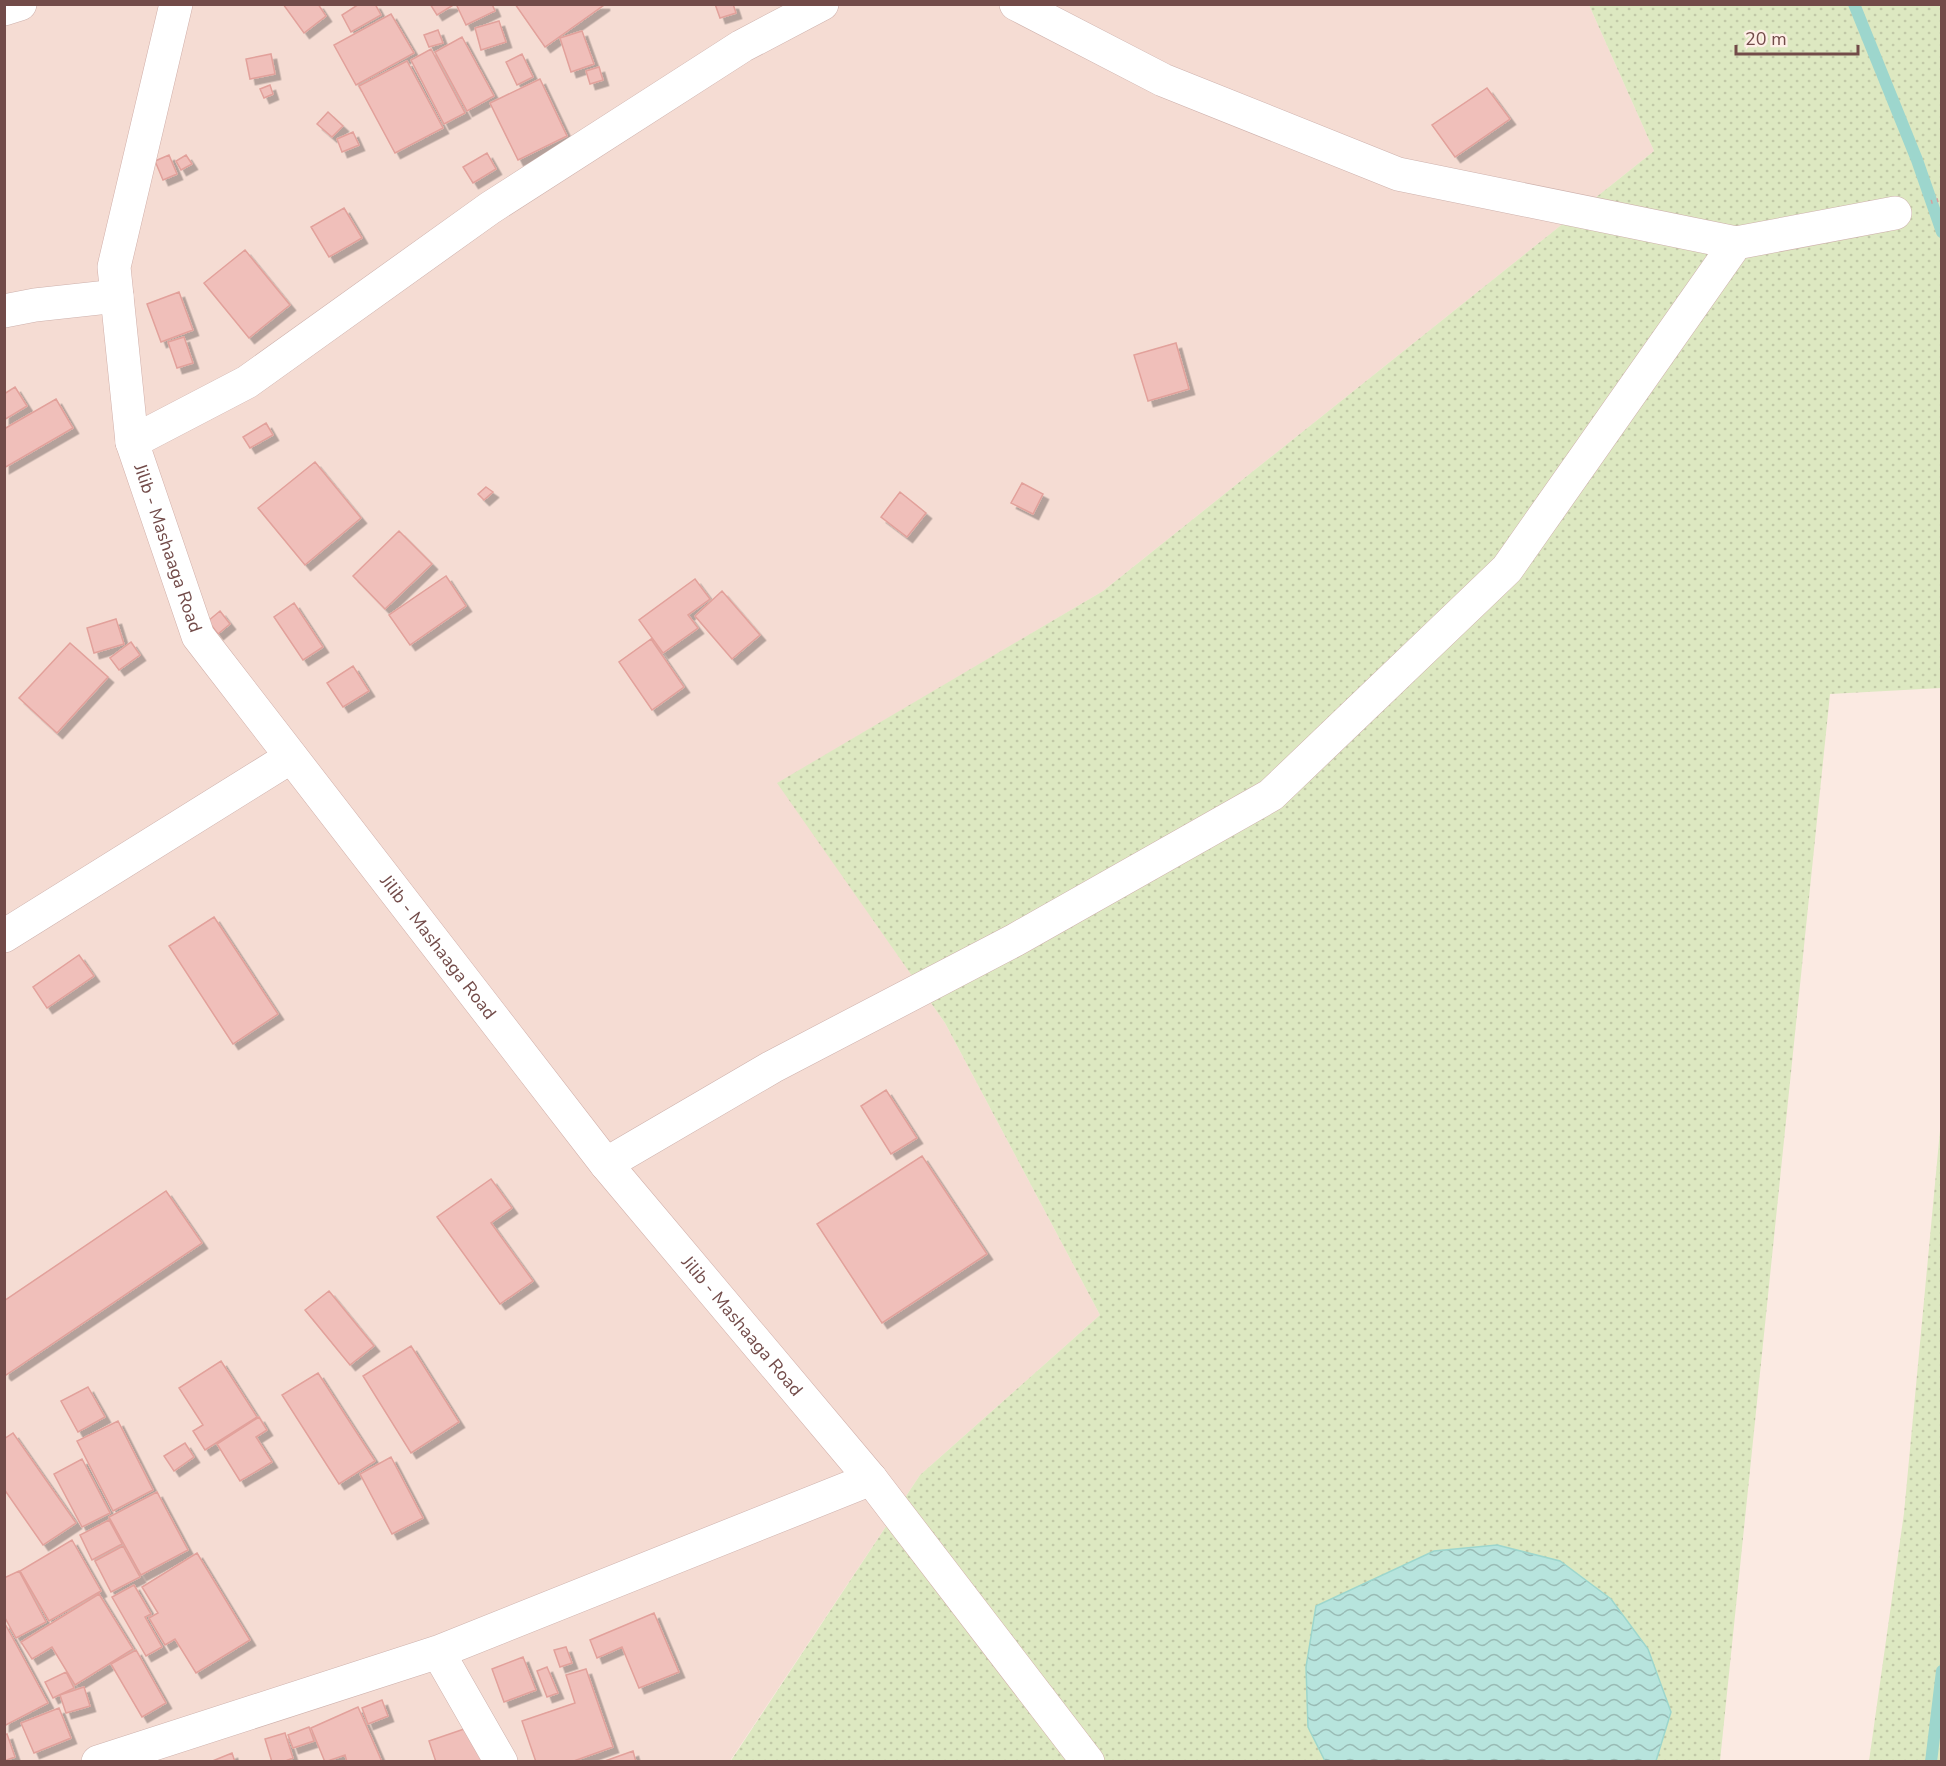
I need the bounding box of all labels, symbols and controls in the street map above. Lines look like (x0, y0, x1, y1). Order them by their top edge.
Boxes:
scale bar (1736, 18, 1858, 56)
text: 20 m (1745, 27, 1787, 51)
street label: Jilib - Mashaaga Road (128, 460, 208, 635)
street label: Jilib - Mashaaga Road (374, 869, 502, 1024)
street label: Jilib - Mashaaga Road (676, 1250, 808, 1401)

